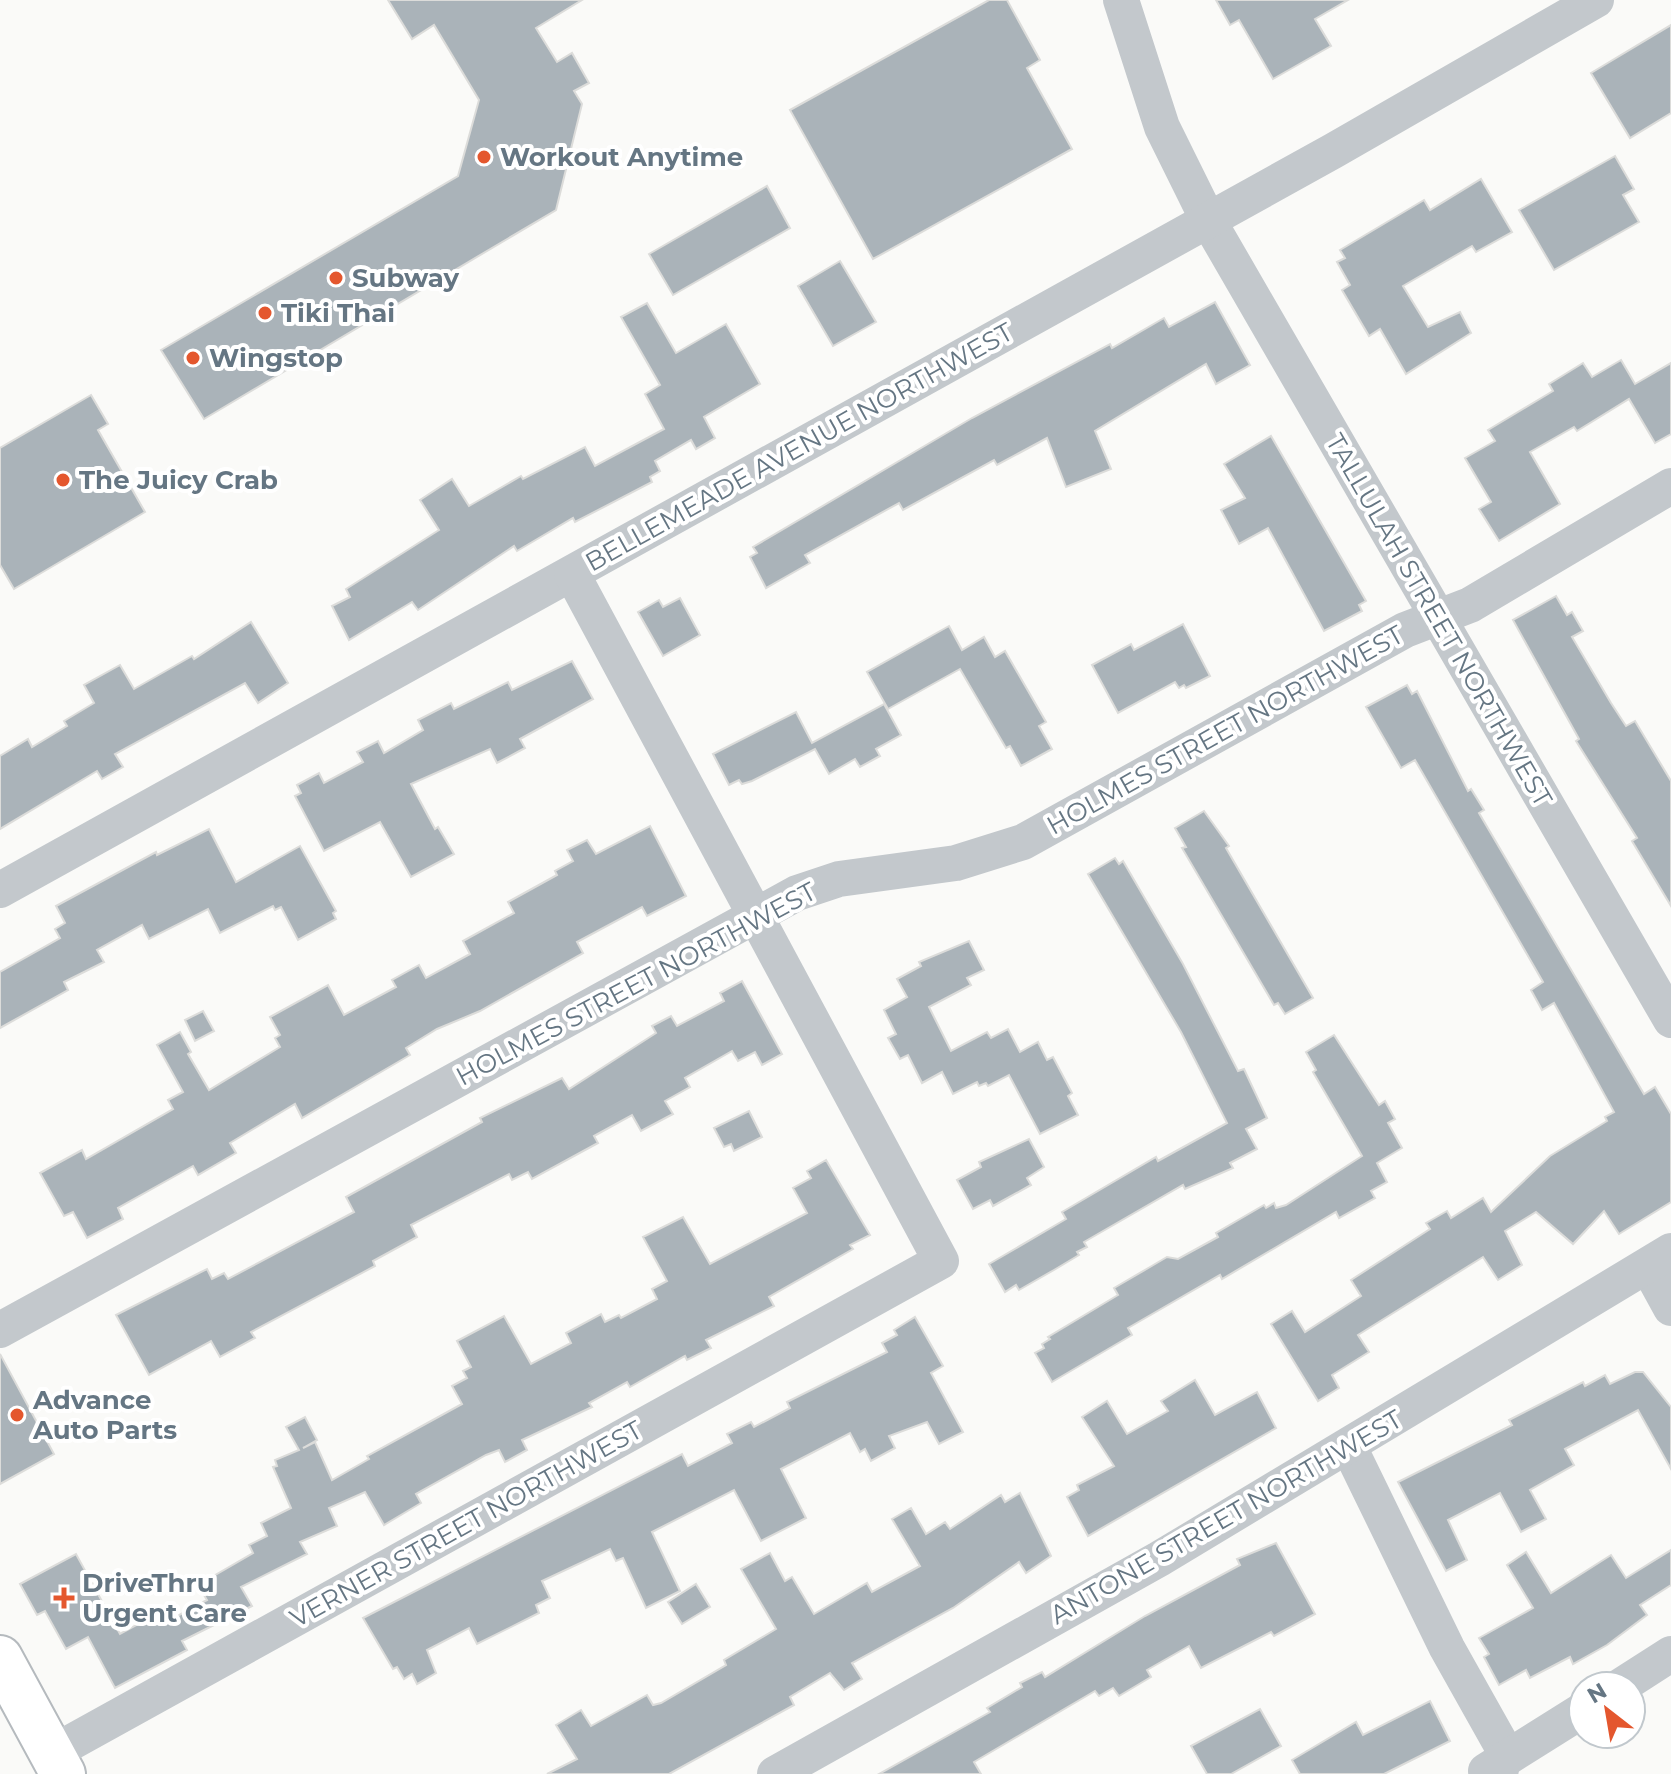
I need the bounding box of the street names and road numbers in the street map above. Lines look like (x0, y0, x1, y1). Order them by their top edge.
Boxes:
street label: BELLEMEADE AVENUE NORTHWEST (580, 316, 1019, 578)
street label: TALLULAH STREET NORTHWEST (1319, 428, 1559, 812)
street label: HOLMES STREET NORTHWEST (1041, 618, 1409, 842)
street label: HOLMES STREET NORTHWEST (451, 875, 821, 1093)
street label: ANTONE STREET NORTHWEST (1044, 1403, 1408, 1631)
street label: VERNER STREET NORTHWEST (284, 1414, 648, 1634)

